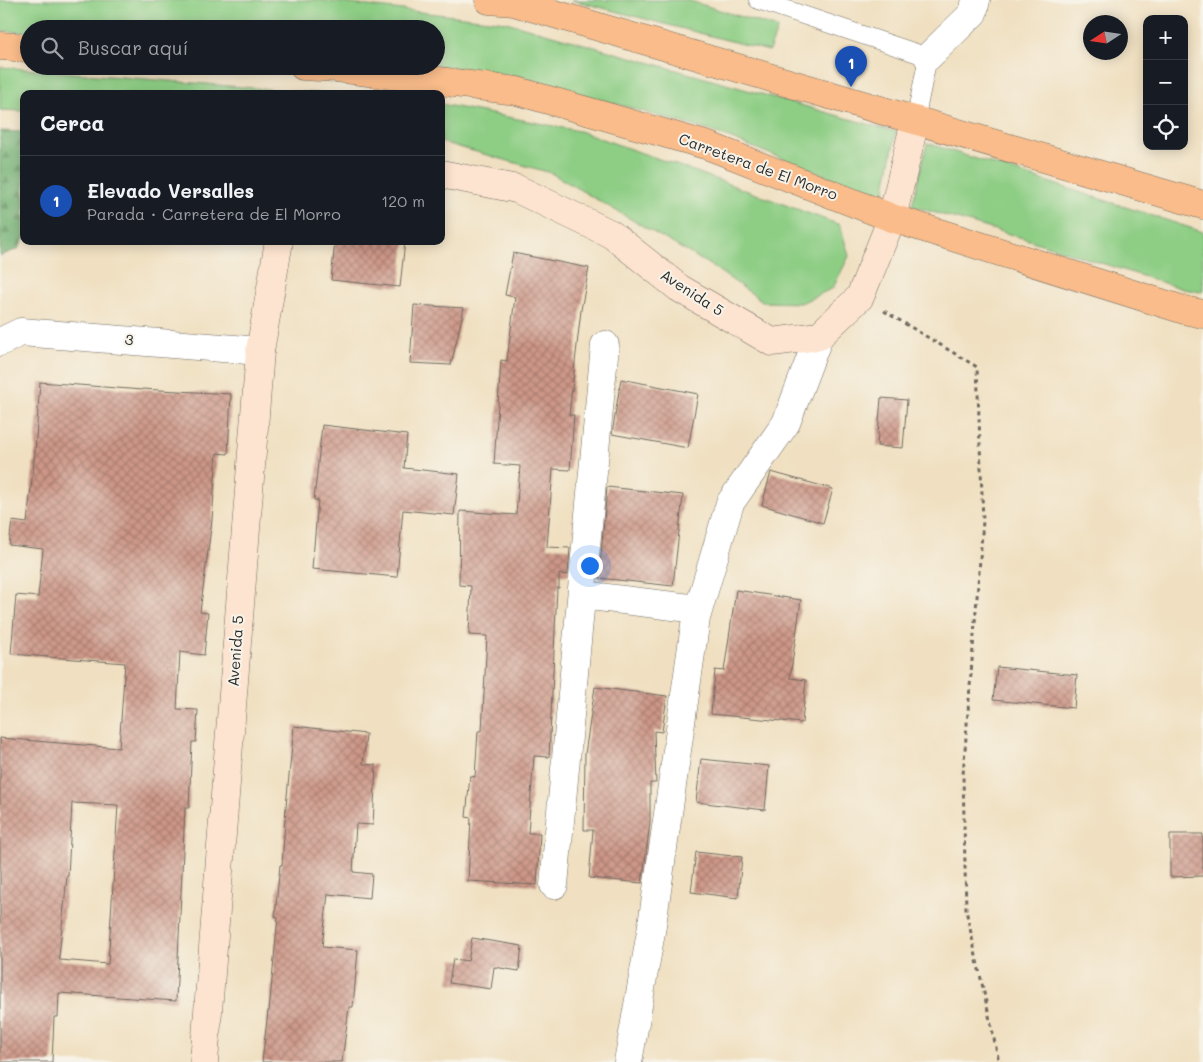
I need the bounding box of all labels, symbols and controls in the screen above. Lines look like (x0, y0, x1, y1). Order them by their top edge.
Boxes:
north arrow (1083, 15, 1128, 60)
map controls (1143, 15, 1188, 150)
button: + (1143, 15, 1188, 60)
search box (20, 20, 445, 75)
icon: search (38, 34, 66, 62)
text: Buscar aquí (78, 35, 188, 60)
pin: 1 (835, 46, 867, 87)
button: − (1143, 60, 1188, 105)
button: locate (1143, 105, 1188, 150)
text: Cerca (40, 109, 105, 136)
street label: Carretera de El Morro (676, 128, 841, 204)
text: Elevado Versalles (87, 178, 254, 203)
text: 1 (52, 190, 60, 211)
text: 120 m (381, 190, 425, 211)
text: Parada · Carretera de El Morro (87, 203, 341, 224)
street label: Avenida 5 (657, 264, 728, 320)
street label: 3 (124, 329, 135, 349)
your location (577, 553, 603, 579)
street label: Avenida 5 (223, 615, 247, 687)

